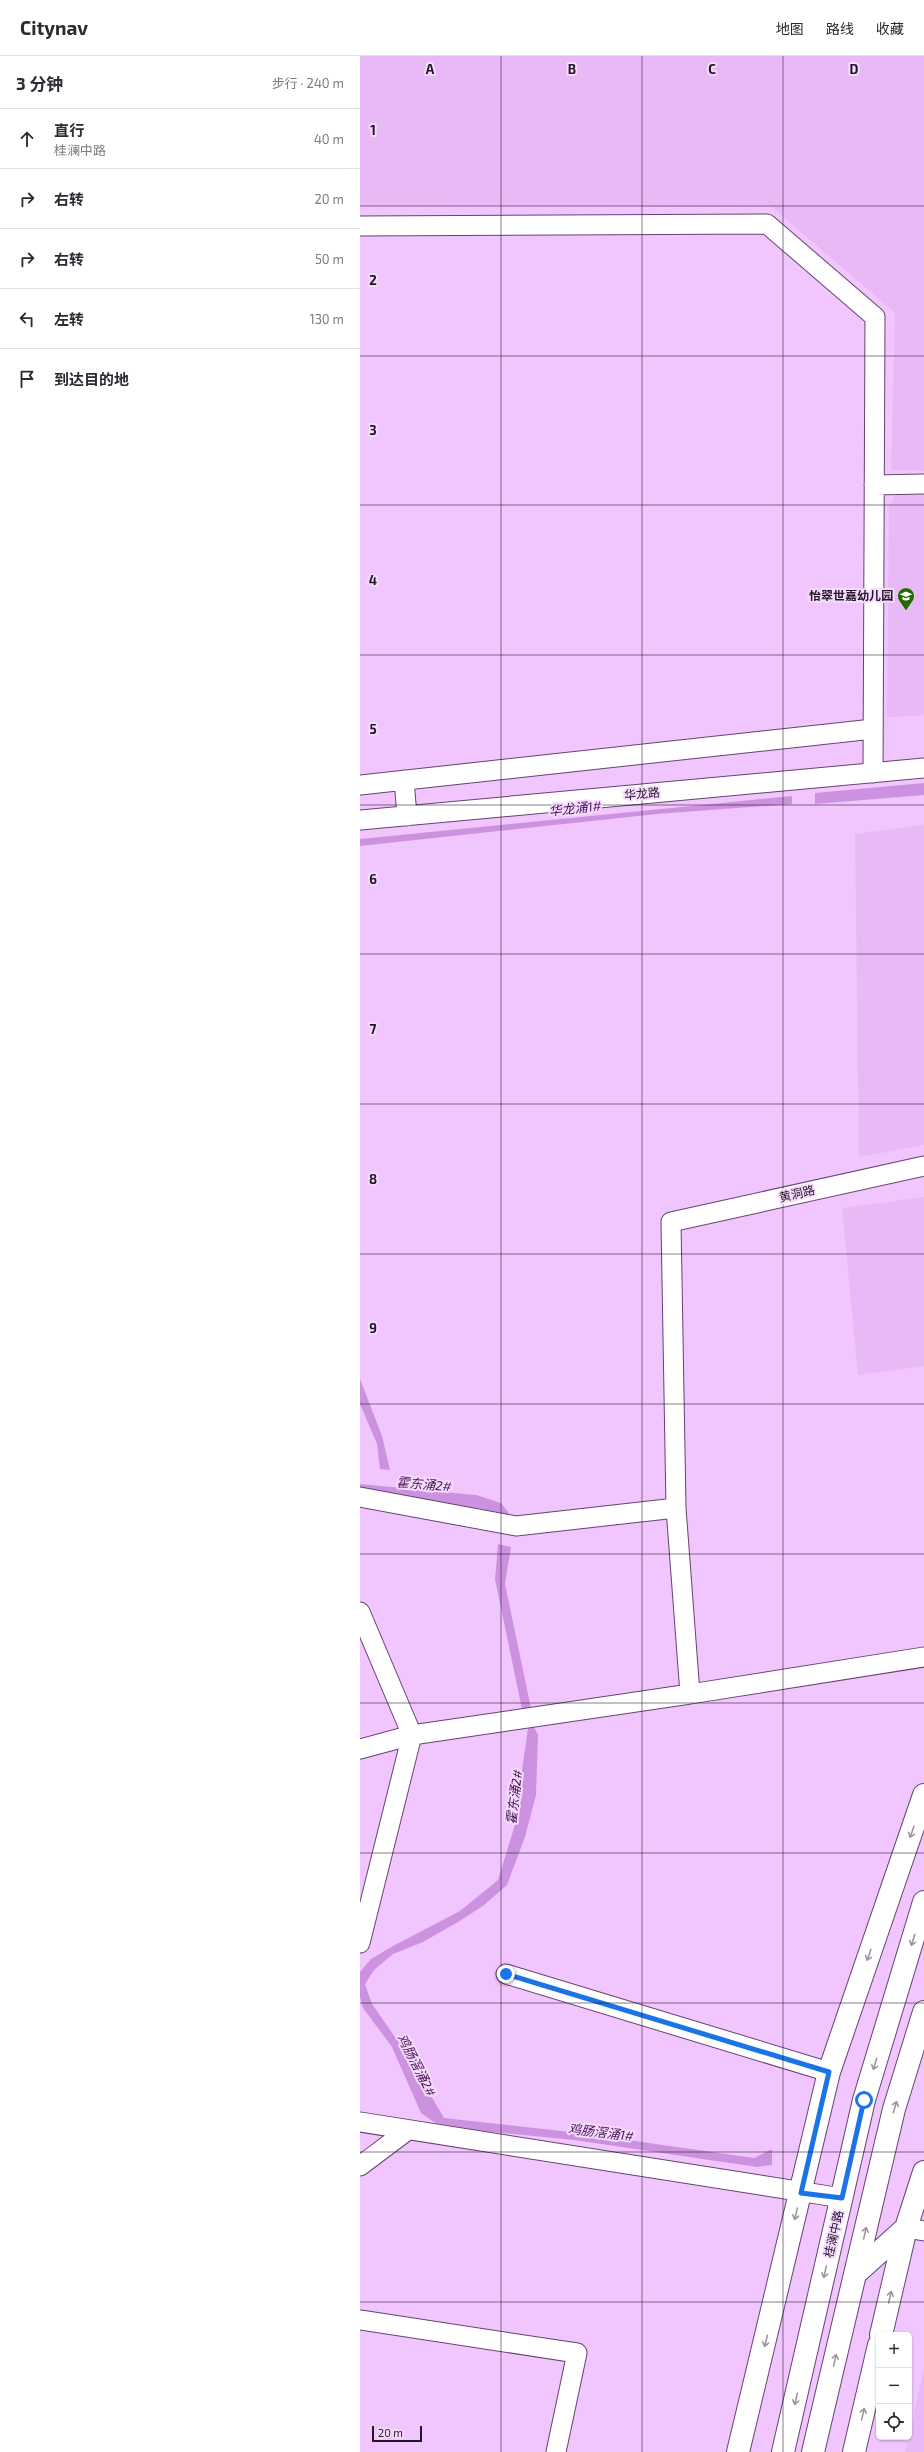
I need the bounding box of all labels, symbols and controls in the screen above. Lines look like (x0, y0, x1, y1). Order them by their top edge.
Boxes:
text: Citynav (20, 16, 88, 39)
text: 地图 (776, 20, 804, 37)
text: 路线 (826, 20, 854, 37)
text: 收藏 (876, 20, 904, 37)
text: A (426, 61, 435, 77)
text: B (568, 61, 576, 77)
text: C (708, 61, 716, 77)
text: D (850, 61, 859, 77)
text: 3 分钟 (16, 73, 63, 93)
text: 步行 · 240 m (272, 75, 344, 91)
text: 直行 (54, 121, 84, 139)
text: 1 (370, 122, 376, 138)
icon: ahead (16, 128, 38, 150)
text: 40 m (314, 131, 344, 147)
text: 桂澜中路 (54, 142, 106, 158)
icon: right (16, 188, 38, 210)
text: 右转 (54, 190, 84, 208)
text: 20 m (315, 191, 344, 207)
icon: right (16, 248, 38, 270)
text: 右转 (54, 250, 84, 268)
text: 50 m (315, 251, 344, 267)
text: 2 (369, 272, 377, 288)
icon: left (16, 308, 38, 330)
text: 左转 (54, 310, 84, 328)
text: 130 m (309, 311, 344, 327)
icon: arrive (16, 368, 38, 390)
text: 到达目的地 (54, 370, 129, 388)
text: 3 (369, 422, 377, 438)
text: 4 (369, 572, 377, 588)
school or university icon: 怡翠世嘉幼儿园 (896, 586, 916, 611)
place label: 怡翠世嘉幼儿园 (809, 588, 893, 602)
text: 5 (369, 721, 377, 737)
street label: 华龙路 (623, 784, 660, 802)
water label: 华龙涌1# (548, 797, 602, 819)
text: 6 (369, 871, 377, 887)
text: 7 (370, 1021, 377, 1037)
text: 8 (369, 1171, 377, 1187)
street label: 黄洞路 (778, 1182, 816, 1204)
text: 9 (369, 1320, 377, 1336)
water label: 霍东涌2# (396, 1474, 452, 1494)
water label: 霍东涌2# (503, 1769, 525, 1825)
one-way arrow (907, 1825, 915, 1837)
one-way arrow (909, 1933, 916, 1946)
one-way arrow (865, 1949, 873, 1961)
route end (497, 1965, 515, 1983)
water label: 鸡肠滘涌2# (394, 2031, 440, 2099)
one-way arrow (871, 2057, 878, 2070)
route start (855, 2091, 873, 2109)
one-way arrow (892, 2100, 899, 2113)
water label: 鸡肠滘涌1# (567, 2120, 635, 2144)
one-way arrow (792, 2208, 799, 2221)
street label: 桂澜中路 (821, 2209, 845, 2259)
one-way arrow (862, 2227, 869, 2240)
one-way arrow (820, 2265, 828, 2278)
one-way arrow (887, 2291, 895, 2304)
map controls (876, 2332, 912, 2440)
button: + (876, 2332, 912, 2368)
one-way arrow (762, 2334, 769, 2347)
one-way arrow (832, 2353, 840, 2366)
button: − (876, 2368, 912, 2404)
one-way arrow (791, 2392, 799, 2405)
button: locate (876, 2404, 912, 2440)
one-way arrow (860, 2408, 868, 2421)
scale bar (372, 2424, 422, 2443)
text: 20 m (378, 2426, 403, 2439)

